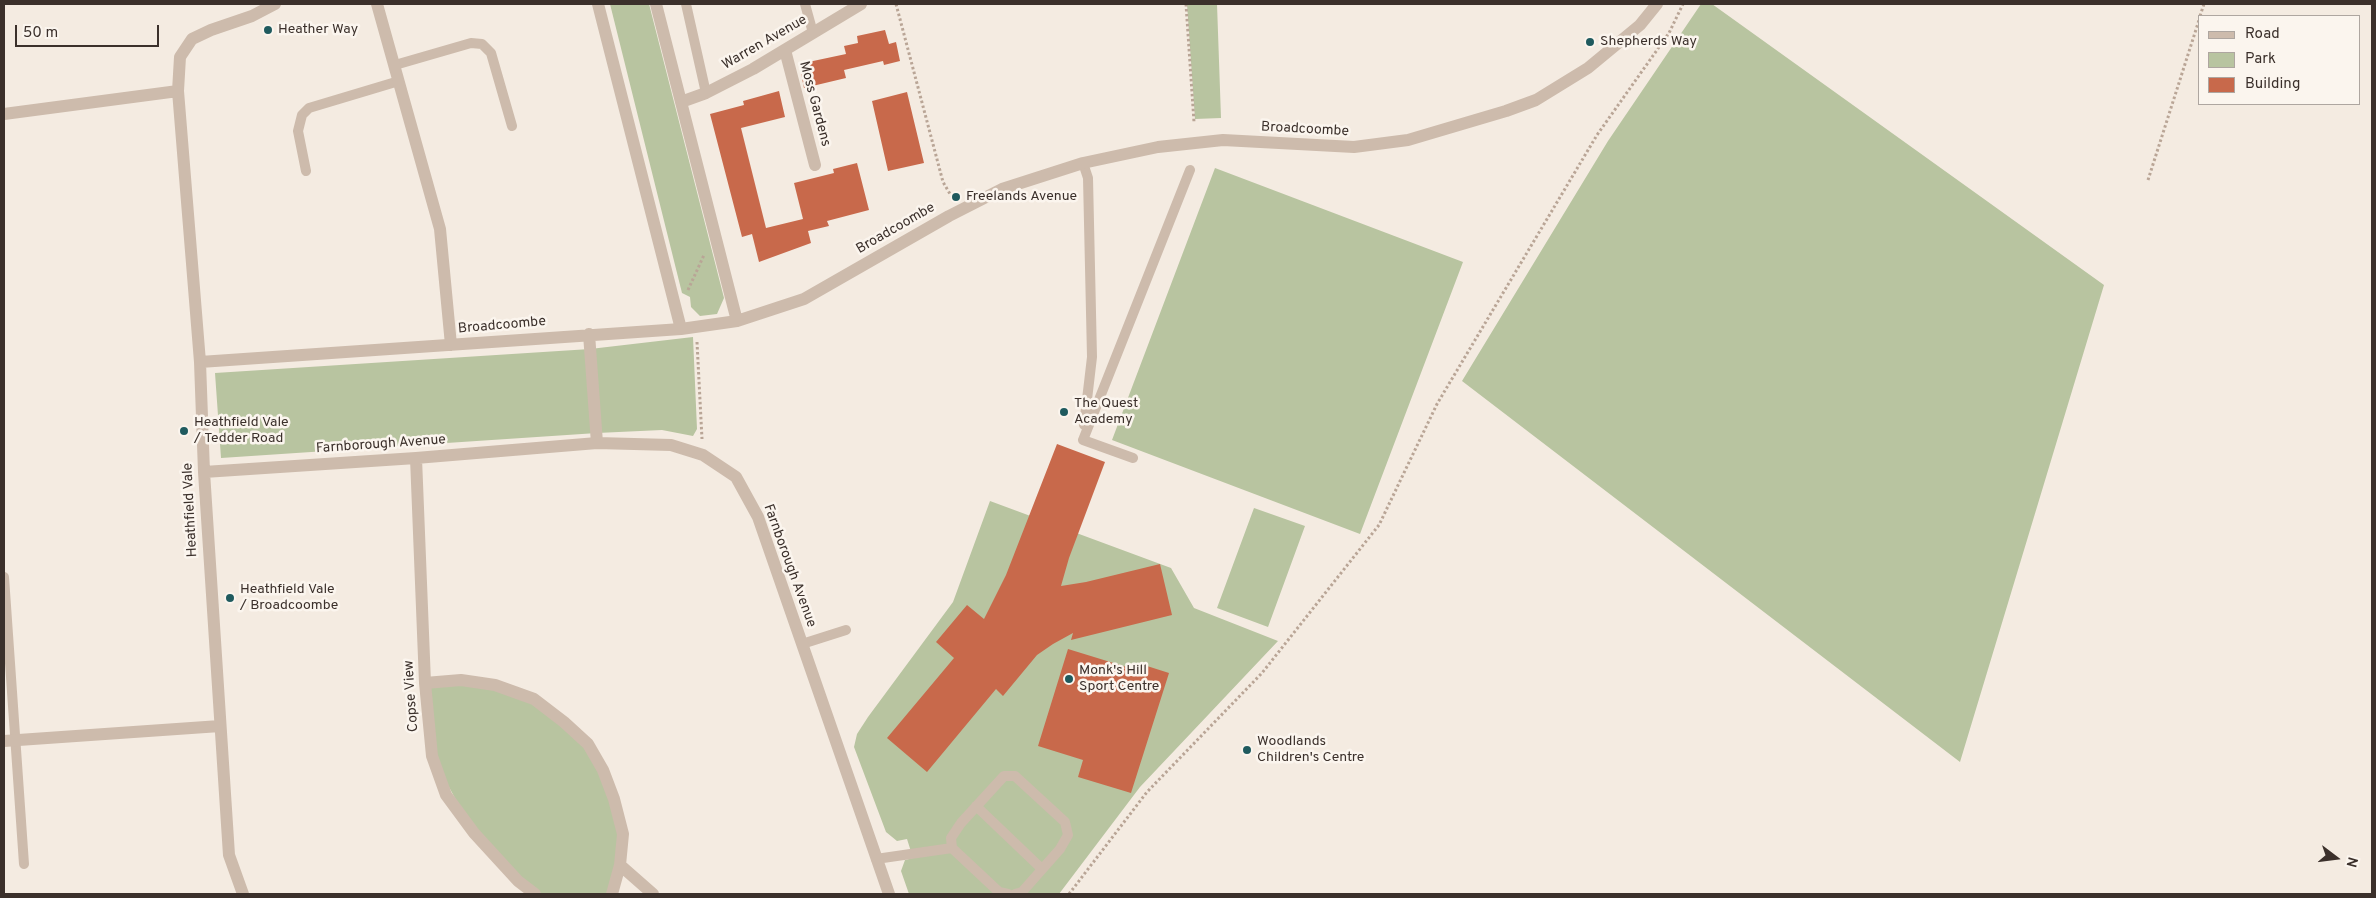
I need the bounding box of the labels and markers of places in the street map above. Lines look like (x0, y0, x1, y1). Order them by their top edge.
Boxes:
place label: Heather Way (278, 22, 358, 38)
marker: Heather Way (262, 24, 274, 36)
place label: Shepherds Way (1600, 34, 1697, 50)
marker: Shepherds Way (1584, 36, 1596, 48)
place label: Freelands Avenue (966, 189, 1077, 205)
marker: Freelands Avenue (950, 191, 962, 203)
place label: The Quest Academy (1074, 396, 1138, 428)
marker: The Quest Academy (1058, 406, 1070, 418)
place label: Heathfield Vale / Tedder Road (194, 415, 289, 448)
marker: Heathfield Vale / Tedder Road (178, 425, 190, 437)
place label: Heathfield Vale / Broadcoombe (240, 582, 338, 614)
marker: Heathfield Vale / Broadcoombe (224, 592, 236, 604)
place label: Monk's Hill Sport Centre (1079, 663, 1159, 696)
marker: Monk's Hill Sport Centre (1063, 673, 1075, 685)
place label: Woodlands Children's Centre (1257, 734, 1364, 766)
marker: Woodlands Children's Centre (1241, 744, 1253, 756)

